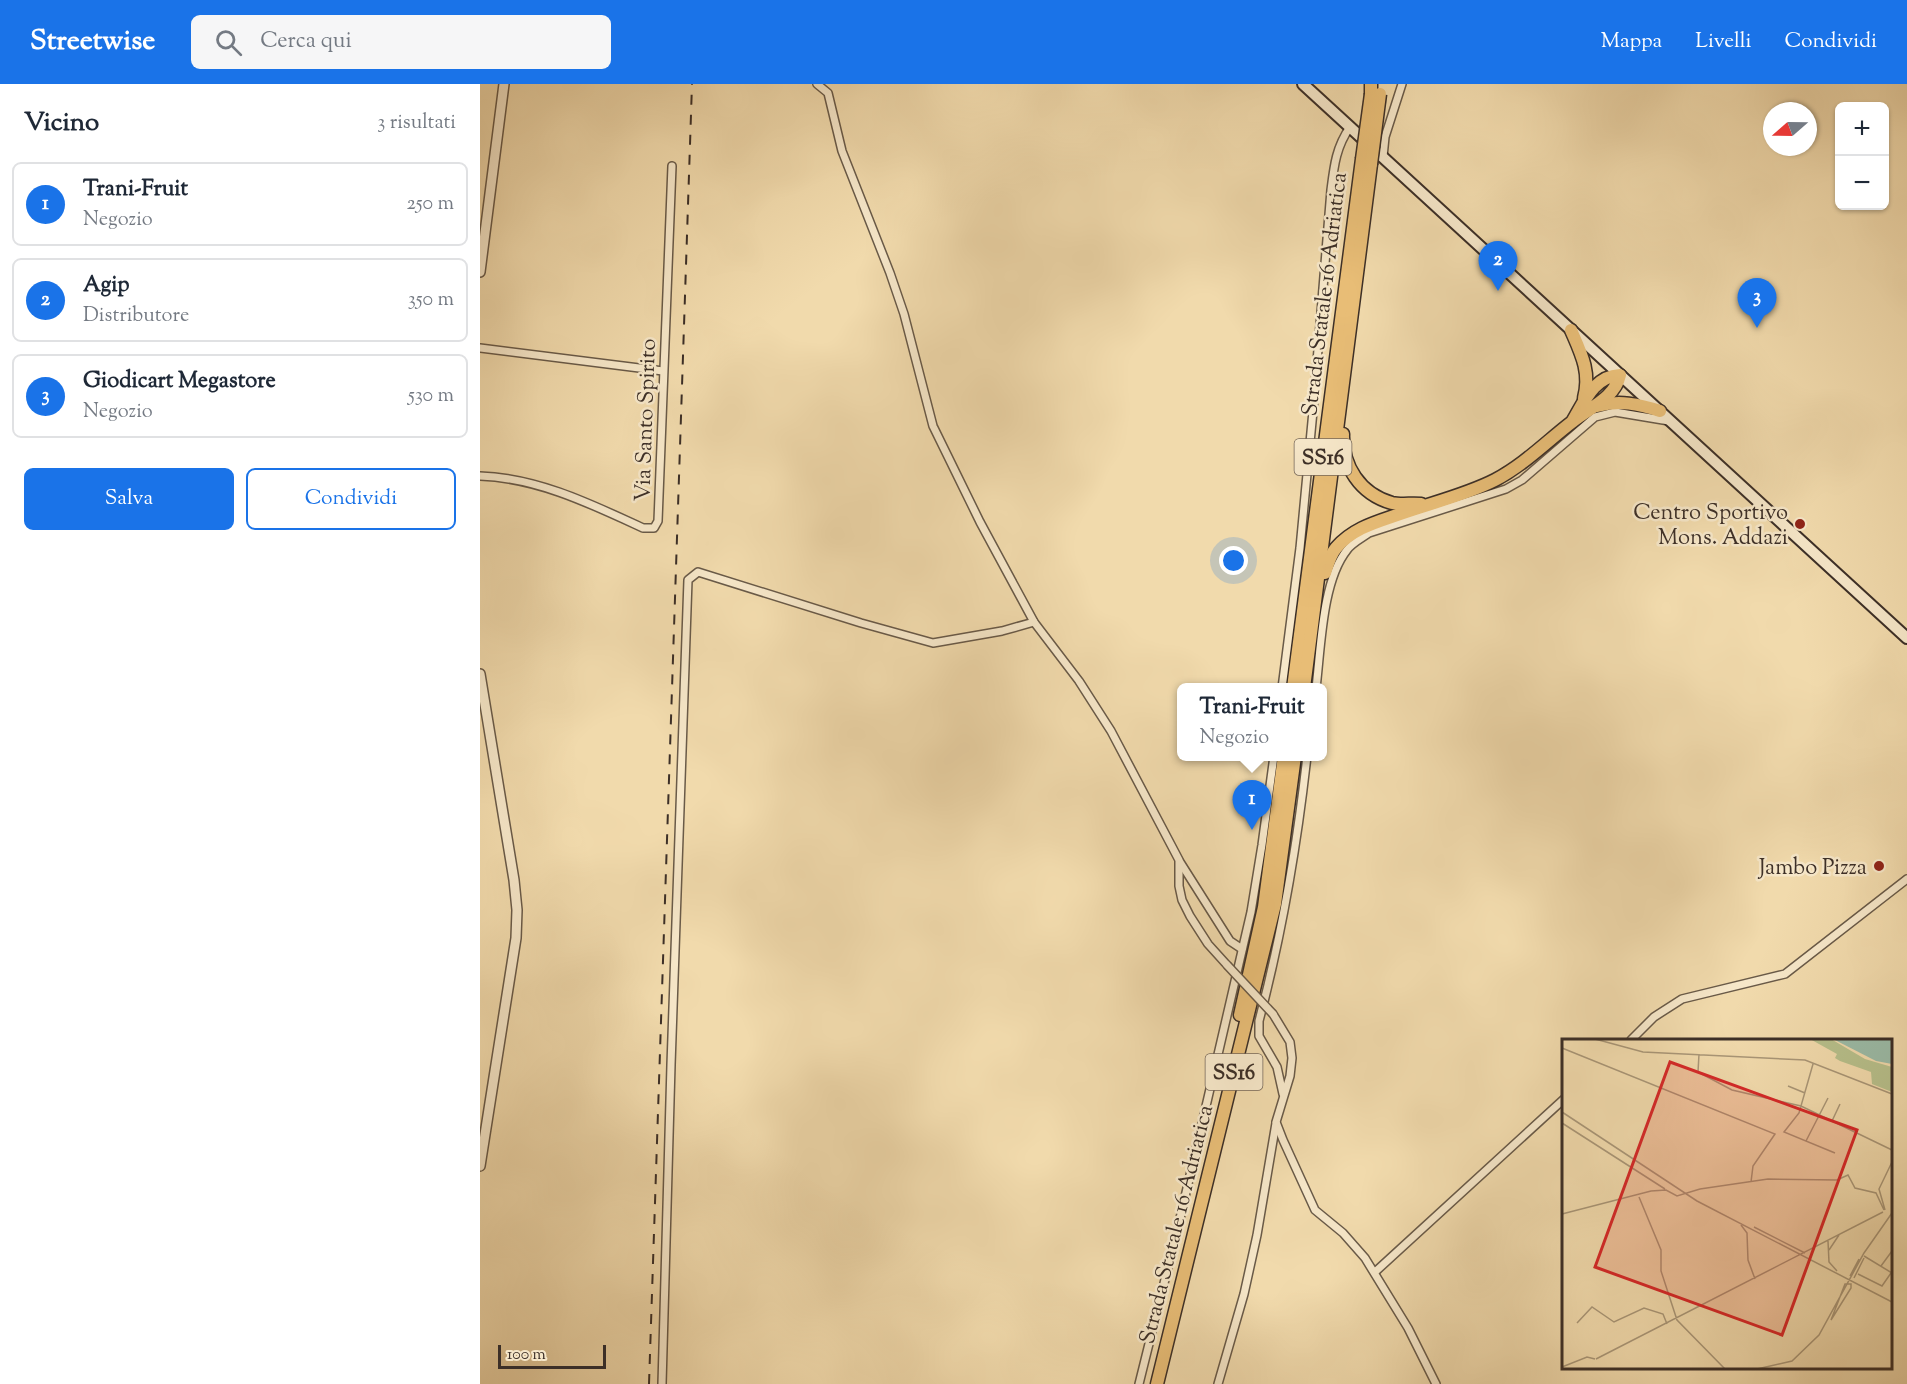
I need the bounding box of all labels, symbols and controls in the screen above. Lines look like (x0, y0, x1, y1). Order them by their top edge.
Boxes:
search box (191, 15, 611, 69)
text: Streetwise (30, 22, 155, 62)
icon: search (212, 26, 245, 59)
text: Cerca qui (260, 26, 352, 58)
text: Mappa (1601, 27, 1662, 57)
text: Livelli (1695, 27, 1752, 57)
text: Condividi (1785, 27, 1877, 57)
north arrow (1763, 102, 1817, 156)
map controls (1835, 102, 1889, 210)
button: + (1835, 102, 1889, 156)
text: Vicino (24, 105, 99, 142)
text: 3 risultati (377, 109, 456, 138)
button: − (1835, 156, 1889, 210)
street label: Strada Statale 16 Adriatica (1295, 171, 1357, 418)
text: Trani-Fruit (83, 174, 188, 206)
text: 1 (42, 190, 49, 219)
text: 250 m (406, 190, 454, 219)
text: Negozio (83, 206, 153, 235)
pin: 2 (1478, 242, 1518, 291)
text: Agip (83, 270, 130, 302)
pin: 3 (1738, 278, 1776, 328)
text: 2 (41, 286, 50, 315)
text: 350 m (408, 286, 454, 315)
text: Distributore (83, 302, 189, 331)
street label: Via Santo Spirito (628, 338, 666, 502)
text: Giodicart Megastore (83, 366, 276, 398)
text: 3 (41, 382, 50, 411)
text: 530 m (408, 382, 454, 411)
text: Negozio (83, 398, 153, 427)
road number: SS16 (1294, 439, 1352, 475)
button: Salva (24, 468, 234, 530)
button: Condividi (246, 468, 456, 530)
place label: Centro Sportivo Mons. Addazi (1633, 498, 1788, 555)
marker: Centro Sportivo Mons. Addazi (1793, 517, 1807, 531)
your location (1219, 546, 1248, 575)
popup (1177, 683, 1327, 761)
text: Trani-Fruit (1200, 692, 1304, 724)
text: Negozio (1200, 724, 1269, 753)
pin: 1 (1232, 780, 1272, 830)
place label: Jambo Pizza (1758, 853, 1867, 885)
marker: Jambo Pizza (1872, 859, 1886, 873)
inset map (1562, 1039, 1892, 1369)
road number: SS16 (1206, 1054, 1263, 1090)
street label: Strada Statale 16 Adriatica (1133, 1102, 1223, 1348)
scale bar (498, 1342, 606, 1370)
text: 100 m (507, 1344, 546, 1367)

